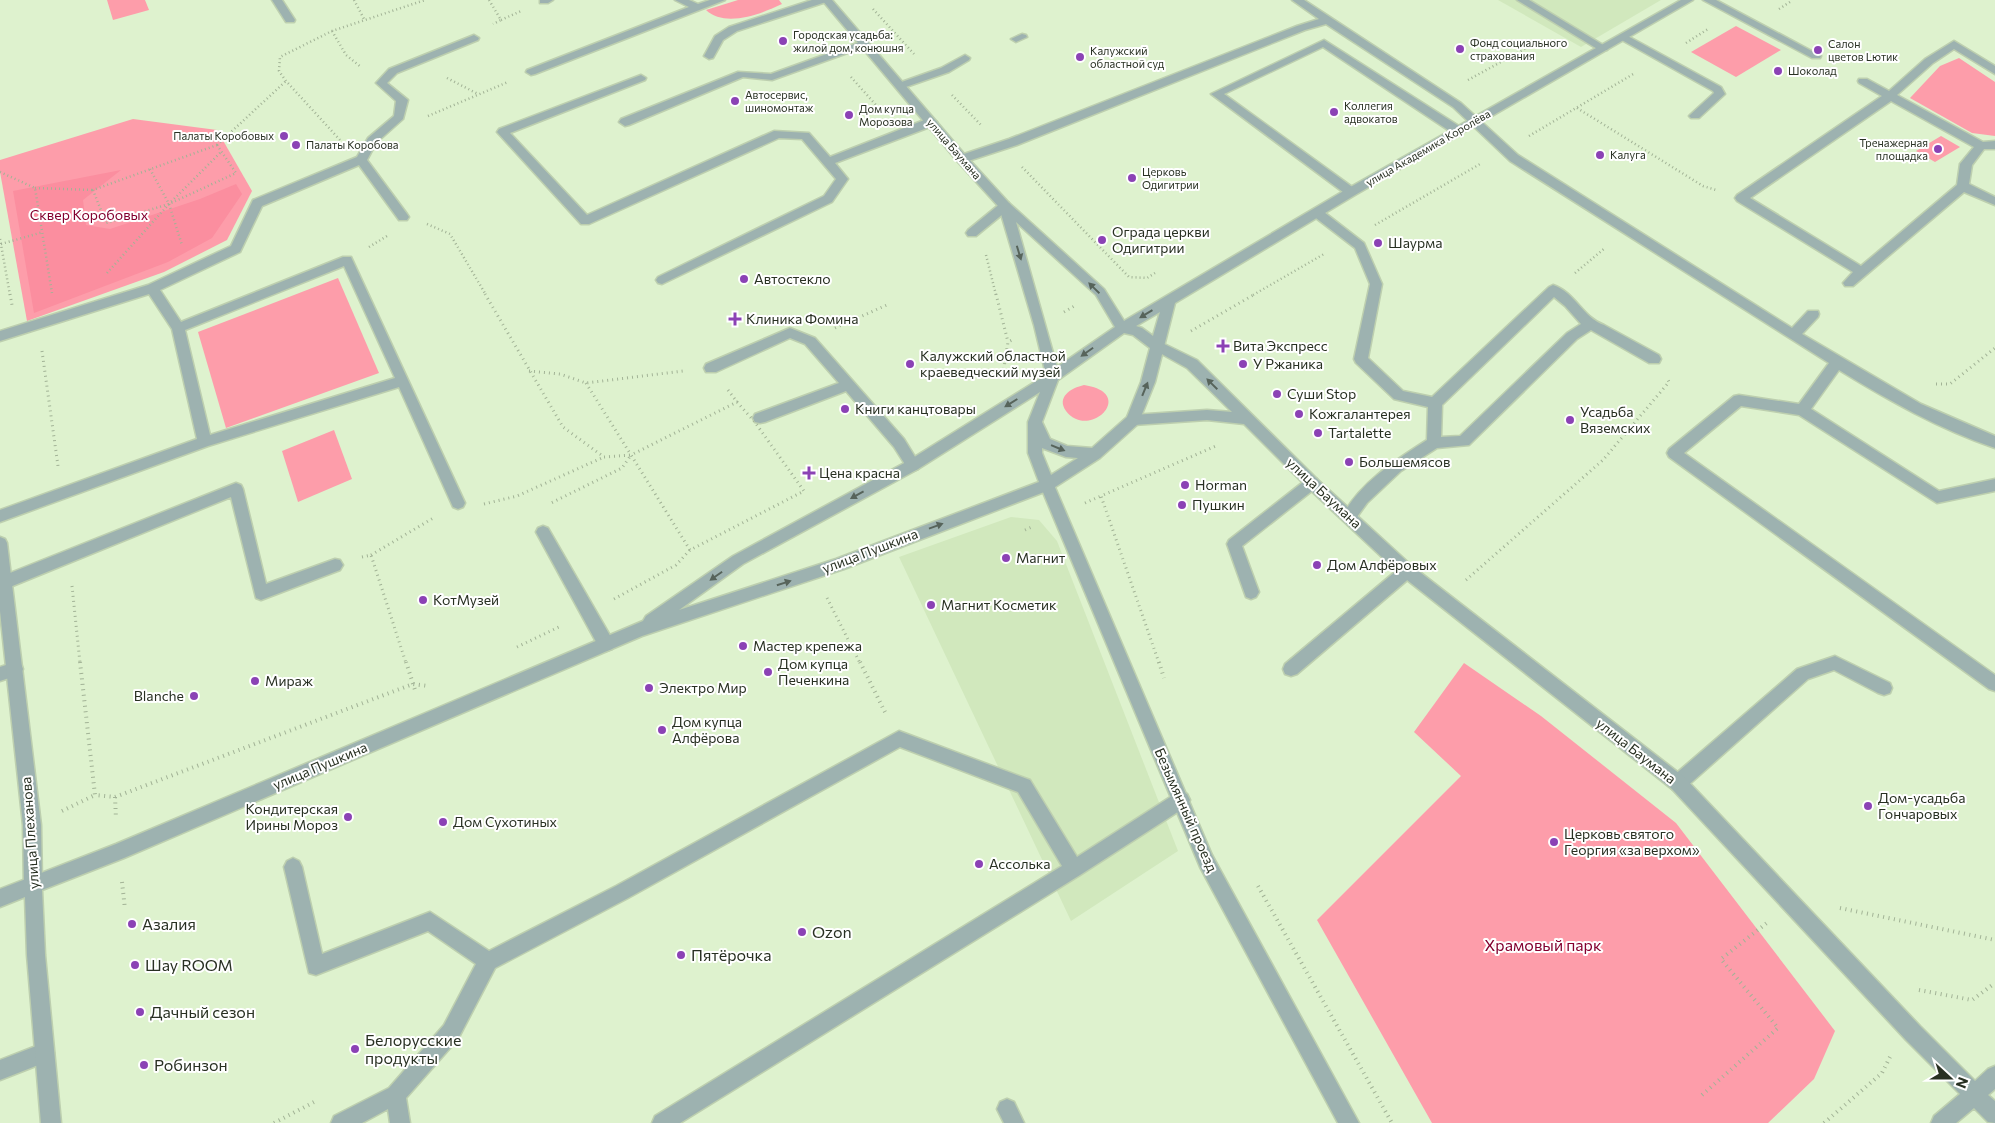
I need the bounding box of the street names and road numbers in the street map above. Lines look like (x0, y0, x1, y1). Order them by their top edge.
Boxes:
street label: улица Академика Королёва (1363, 107, 1492, 189)
street label: улица Баумана (925, 116, 984, 182)
street label: улица Баумана (1283, 454, 1365, 532)
street label: улица Пушкина (820, 524, 920, 577)
street label: улица Баумана (1593, 714, 1680, 787)
street label: улица Пушкина (270, 738, 370, 793)
street label: Безымянный проезд (1151, 745, 1221, 874)
street label: улица Плеханова (17, 776, 42, 890)

